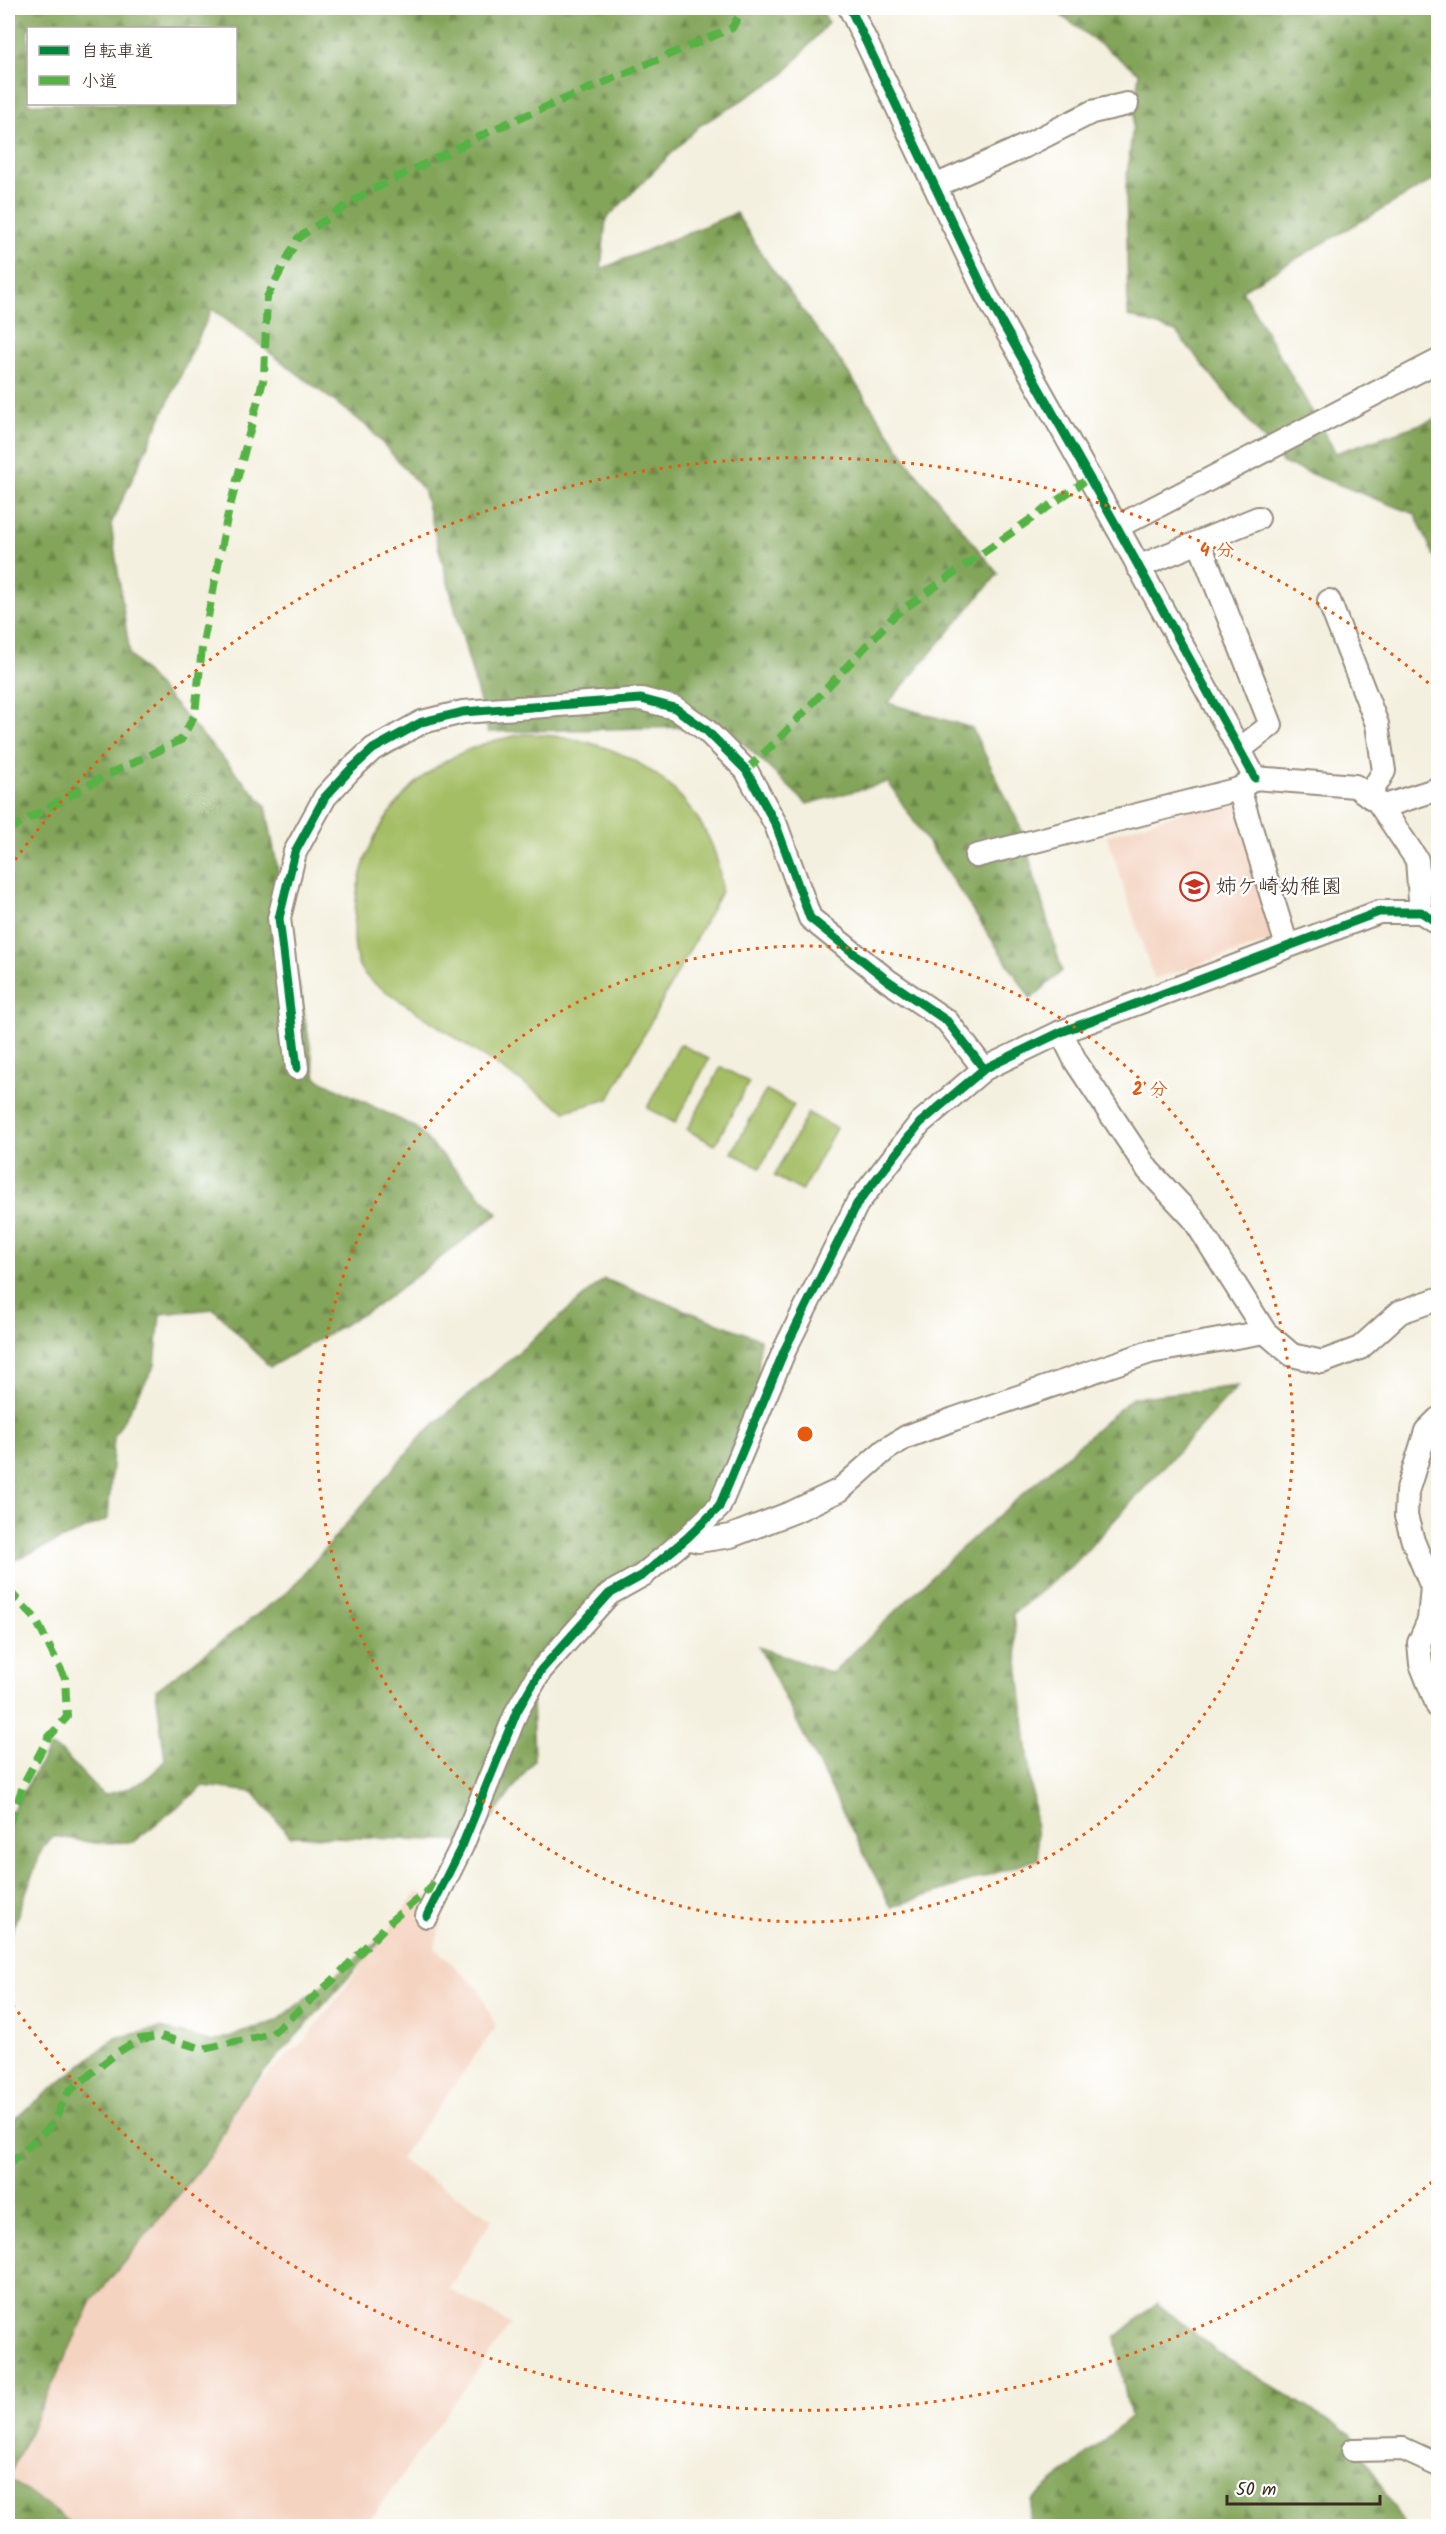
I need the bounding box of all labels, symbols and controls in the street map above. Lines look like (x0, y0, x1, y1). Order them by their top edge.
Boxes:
legend (27, 27, 237, 105)
text: 自転車道 (81, 38, 153, 67)
text: 小道 (81, 68, 117, 97)
text: 4 分 (1200, 537, 1234, 566)
school or university icon: 姉ケ崎幼稚園 (1179, 870, 1211, 902)
place label: 姉ケ崎幼稚園 (1216, 871, 1342, 904)
text: 2 分 (1132, 1076, 1168, 1105)
centre of rings (795, 1424, 815, 1444)
scale bar (1227, 2468, 1380, 2506)
text: 50 m (1236, 2476, 1276, 2505)

